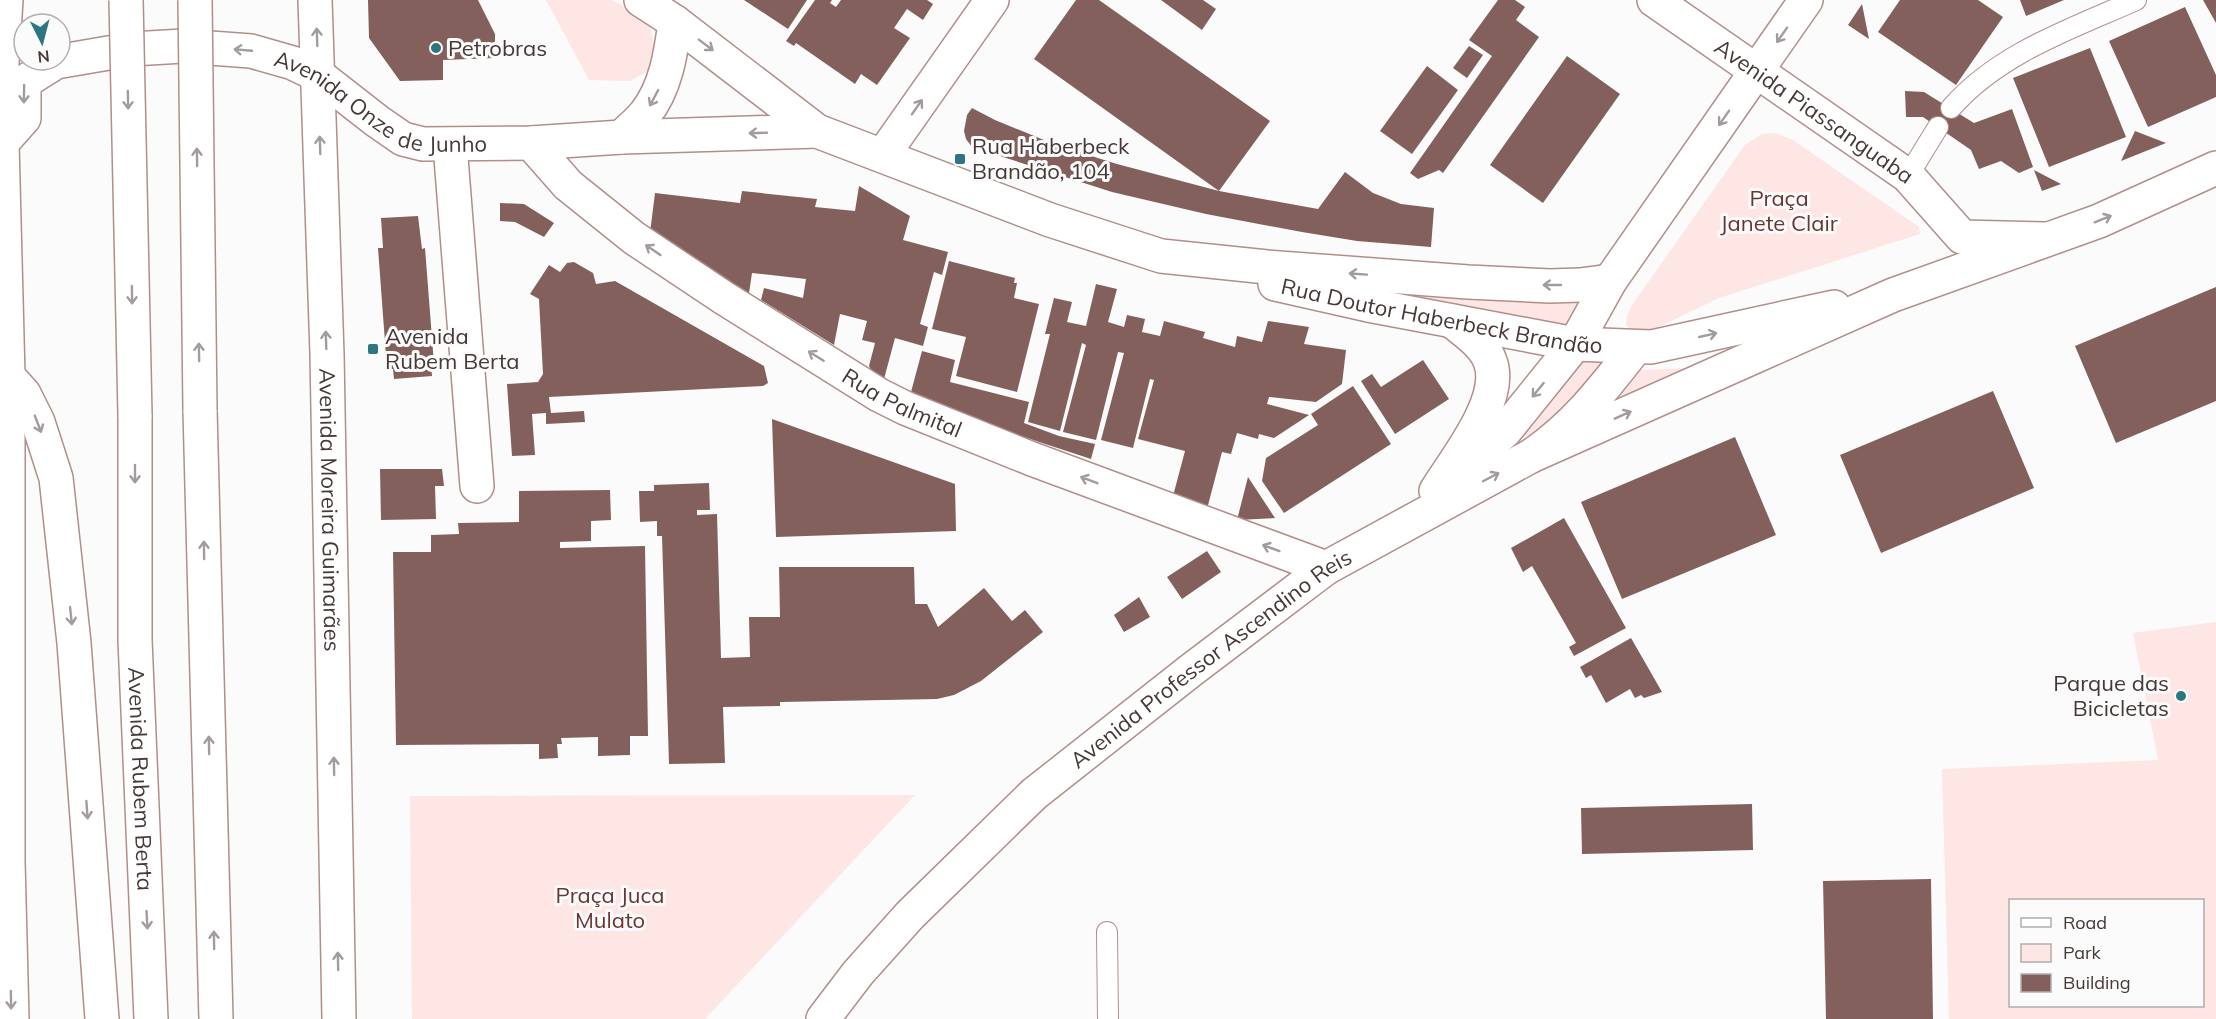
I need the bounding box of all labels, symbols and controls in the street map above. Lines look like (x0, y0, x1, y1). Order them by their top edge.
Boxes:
north arrow (12, 12, 72, 72)
one-way arrow (1776, 27, 1788, 43)
one-way arrow (311, 28, 322, 48)
street label: Avenida Piassanguaba (1709, 32, 1919, 190)
place label: Petrobras (448, 34, 547, 62)
one-way arrow (698, 39, 714, 52)
marker: Petrobras (429, 41, 443, 55)
street label: Avenida Onze de Junho (271, 44, 487, 158)
one-way arrow (233, 45, 253, 56)
text: N (37, 46, 51, 67)
one-way arrow (18, 83, 30, 103)
one-way arrow (648, 89, 660, 107)
one-way arrow (122, 90, 134, 110)
one-way arrow (911, 99, 923, 116)
one-way arrow (1718, 110, 1730, 126)
one-way arrow (749, 128, 769, 139)
place label: Rua Haberbeck Brandão, 104 (972, 132, 1130, 185)
one-way arrow (314, 135, 325, 155)
one-way arrow (191, 147, 203, 167)
marker: Rua Haberbeck Brandão, 104 (953, 152, 967, 166)
park label: Praça Janete Clair (1720, 184, 1838, 237)
one-way arrow (2093, 213, 2112, 224)
one-way arrow (644, 244, 661, 257)
one-way arrow (1348, 268, 1368, 279)
street label: Rua Doutor Haberbeck Brandão (1278, 272, 1603, 359)
one-way arrow (1543, 279, 1563, 291)
one-way arrow (126, 285, 138, 305)
place label: Avenida Rubem Berta (385, 322, 520, 375)
one-way arrow (1698, 328, 1717, 340)
one-way arrow (321, 330, 332, 350)
one-way arrow (194, 342, 205, 362)
marker: Avenida Rubem Berta (366, 342, 380, 356)
one-way arrow (808, 350, 825, 363)
street label: Rua Palmital (837, 362, 966, 443)
street label: Avenida Moreira Guimarães (313, 368, 346, 652)
one-way arrow (1532, 382, 1545, 398)
one-way arrow (1613, 409, 1631, 421)
one-way arrow (33, 415, 44, 433)
one-way arrow (129, 463, 141, 483)
one-way arrow (1482, 471, 1500, 482)
one-way arrow (1080, 474, 1098, 485)
one-way arrow (198, 540, 210, 560)
one-way arrow (1263, 542, 1281, 553)
street label: Avenida Professor Ascendino Reis (1064, 543, 1356, 774)
one-way arrow (66, 605, 77, 625)
street label: Avenida Rubem Berta (122, 666, 160, 891)
place label: Parque das Bicicletas (2053, 669, 2169, 722)
marker: Parque das Bicicletas (2174, 689, 2188, 703)
one-way arrow (203, 735, 215, 755)
one-way arrow (328, 756, 340, 776)
one-way arrow (81, 800, 92, 820)
park label: Praça Juca Mulato (556, 881, 664, 934)
legend (2009, 899, 2204, 1007)
one-way arrow (142, 910, 153, 930)
text: Road (2063, 911, 2107, 934)
one-way arrow (208, 930, 220, 950)
text: Park (2063, 941, 2102, 964)
one-way arrow (332, 951, 343, 971)
text: Building (2063, 971, 2131, 994)
one-way arrow (5, 989, 17, 1009)

